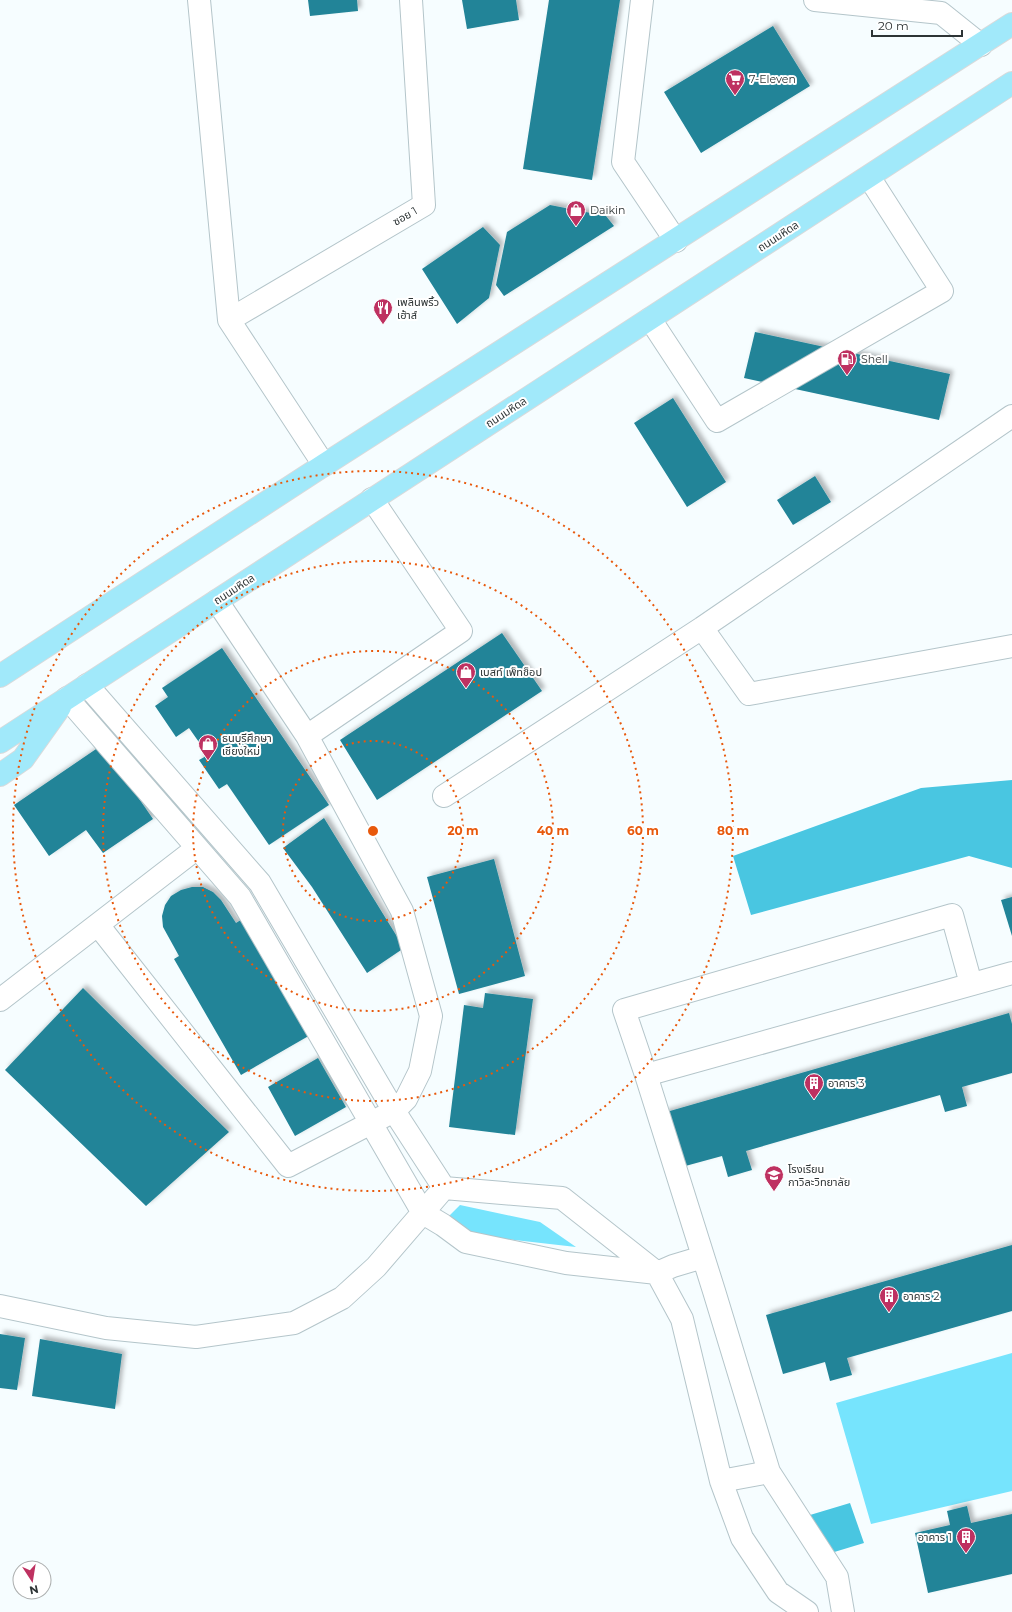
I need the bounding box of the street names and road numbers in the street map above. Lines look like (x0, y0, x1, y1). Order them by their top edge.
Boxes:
street label: ซอย 1 (390, 203, 420, 229)
street label: ถนนมหิดล (755, 217, 801, 255)
street label: ถนนมหิดล (483, 393, 529, 431)
street label: ถนนมหิดล (211, 570, 257, 608)

